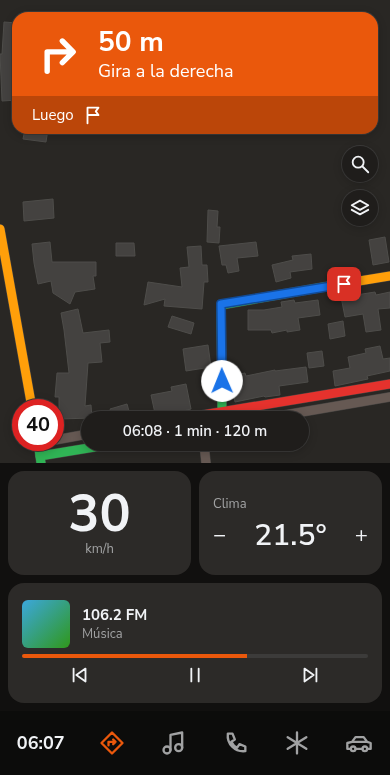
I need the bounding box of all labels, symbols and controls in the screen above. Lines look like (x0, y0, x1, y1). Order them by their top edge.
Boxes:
text: 50 m (98, 23, 164, 61)
icon: right (32, 28, 84, 80)
text: Gira a la derecha (98, 59, 234, 83)
icon: arrive (82, 104, 104, 126)
text: Luego (32, 105, 74, 125)
map controls (342, 146, 378, 226)
button: search (342, 146, 378, 182)
button: layers (342, 190, 378, 226)
pin (327, 267, 361, 301)
icon: arrive (333, 273, 355, 295)
position arrow (201, 360, 243, 402)
speed limit sign: 40 (12, 399, 64, 451)
text: 06:08 · 1 min · 120 m (123, 421, 267, 441)
text: 30 (68, 478, 131, 549)
text: Clima (213, 495, 247, 513)
text: 21.5° (254, 515, 327, 556)
text: − (213, 520, 226, 550)
text: + (355, 520, 368, 550)
text: km/h (85, 540, 114, 558)
text: 106.2 FM (82, 605, 147, 625)
text: Música (82, 625, 123, 643)
icon: previous (69, 664, 91, 686)
icon: pause (184, 664, 206, 686)
icon: next (299, 664, 321, 686)
icon: directions (98, 729, 126, 757)
icon: music (160, 729, 188, 757)
icon: phone (222, 729, 250, 757)
icon: climate (283, 729, 311, 757)
icon: car (345, 729, 373, 757)
text: 06:07 (17, 731, 65, 755)

